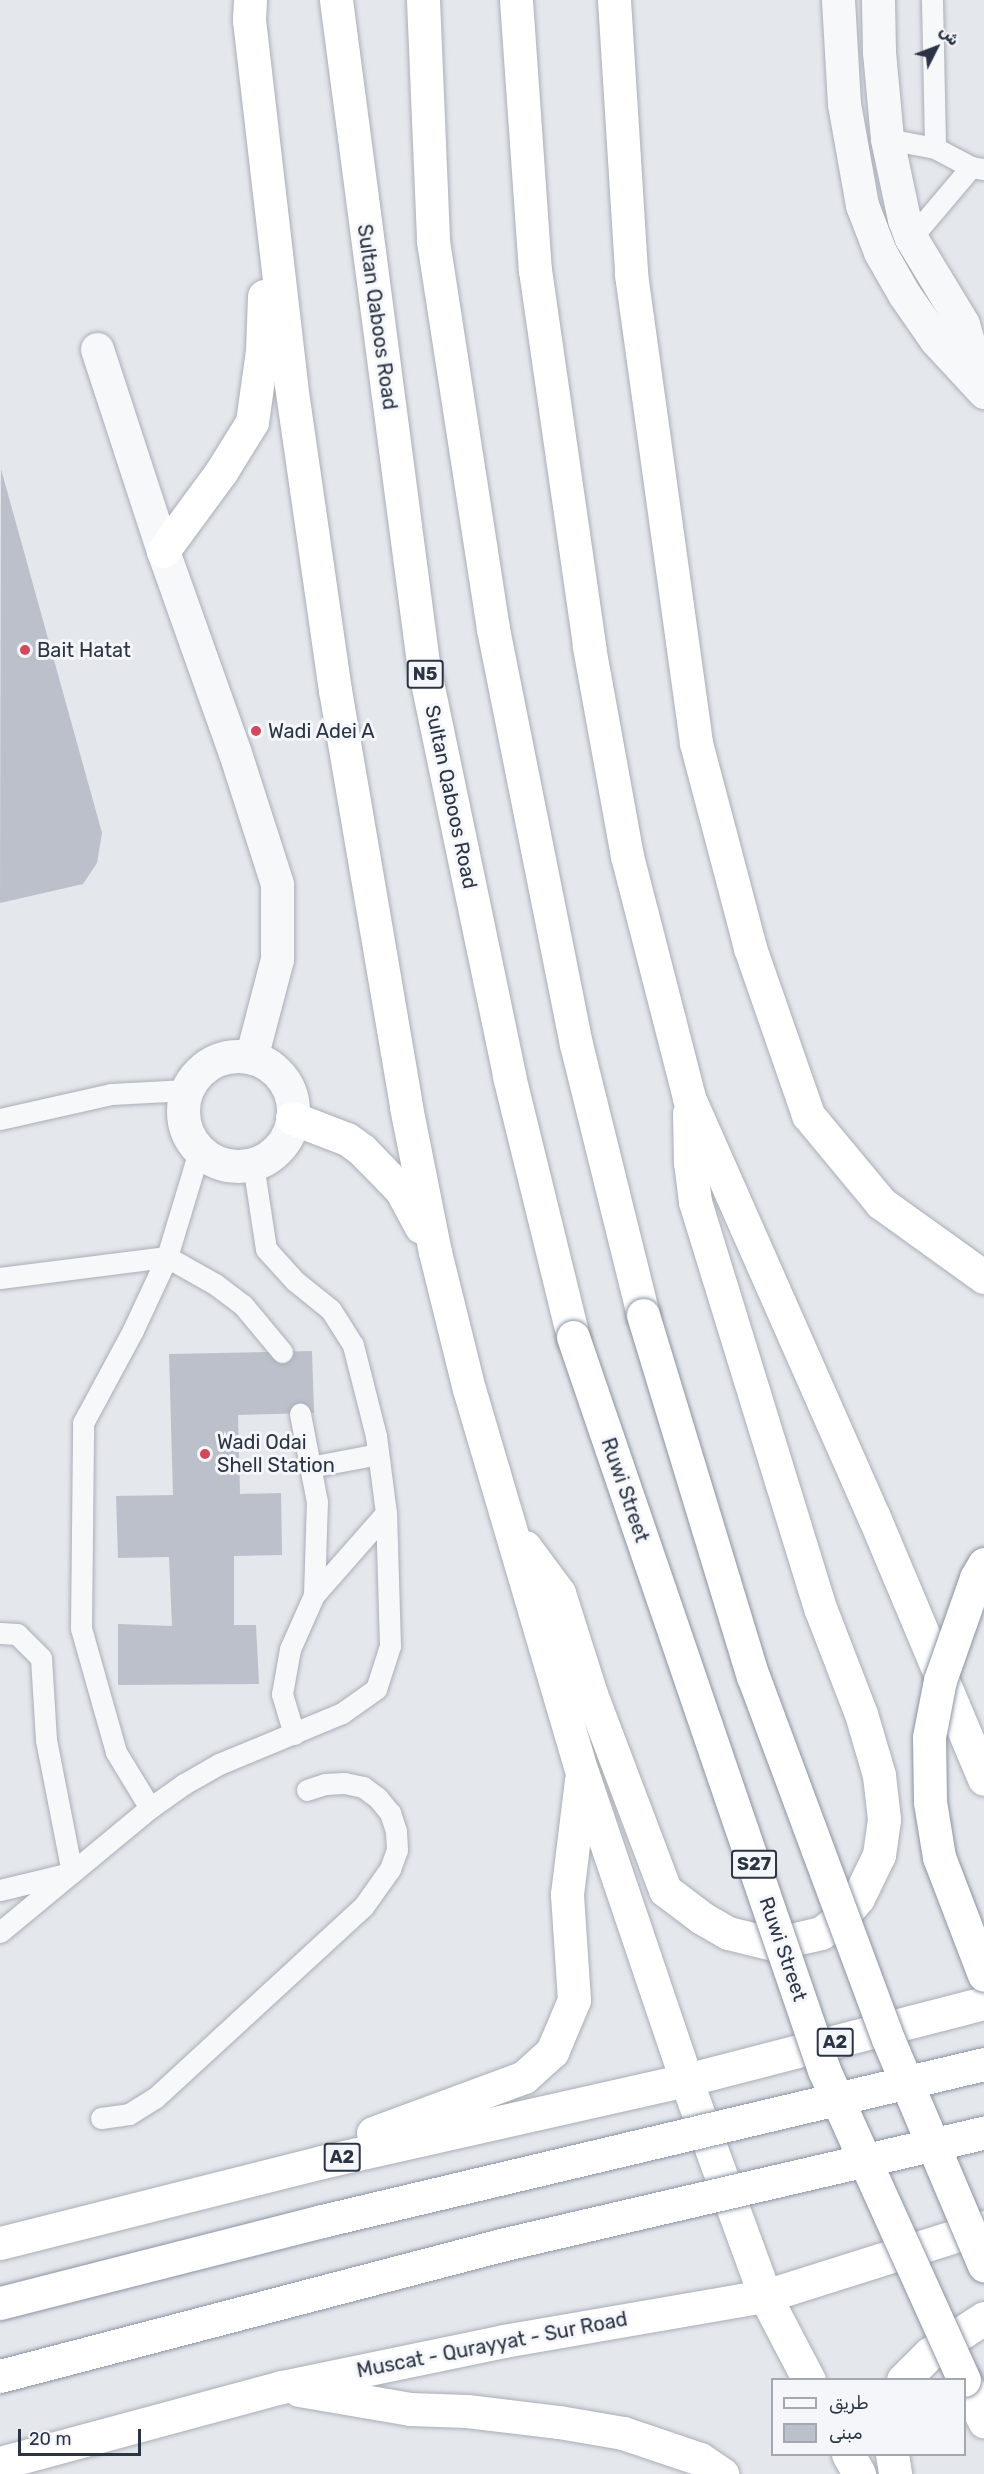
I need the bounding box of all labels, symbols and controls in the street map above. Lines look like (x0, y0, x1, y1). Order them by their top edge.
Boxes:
north arrow (906, 18, 966, 78)
text: ش (936, 22, 964, 50)
street label: Sultan Qaboos Road (352, 223, 402, 411)
place label: Bait Hatat (37, 638, 131, 662)
marker: Bait Hatat (18, 643, 32, 657)
road number: N5 (406, 659, 444, 689)
street label: Sultan Qaboos Road (420, 703, 482, 891)
place label: Wadi Adei A (268, 719, 376, 743)
marker: Wadi Adei A (249, 724, 263, 738)
place label: Wadi Odai Shell Station (217, 1430, 335, 1477)
street label: Ruwi Street (596, 1435, 654, 1545)
marker: Wadi Odai Shell Station (198, 1447, 212, 1461)
road number: S27 (730, 1849, 778, 1879)
street label: Ruwi Street (754, 1894, 812, 2004)
road number: A2 (816, 2027, 854, 2057)
road number: A2 (322, 2142, 362, 2172)
street label: Muscat - Qurayyat - Sur Road (354, 2307, 630, 2383)
legend (771, 2378, 966, 2456)
text: طريق (829, 2392, 869, 2414)
scale bar (21, 2417, 144, 2455)
text: مبنى (829, 2422, 863, 2444)
text: 20 m (29, 2428, 71, 2450)

